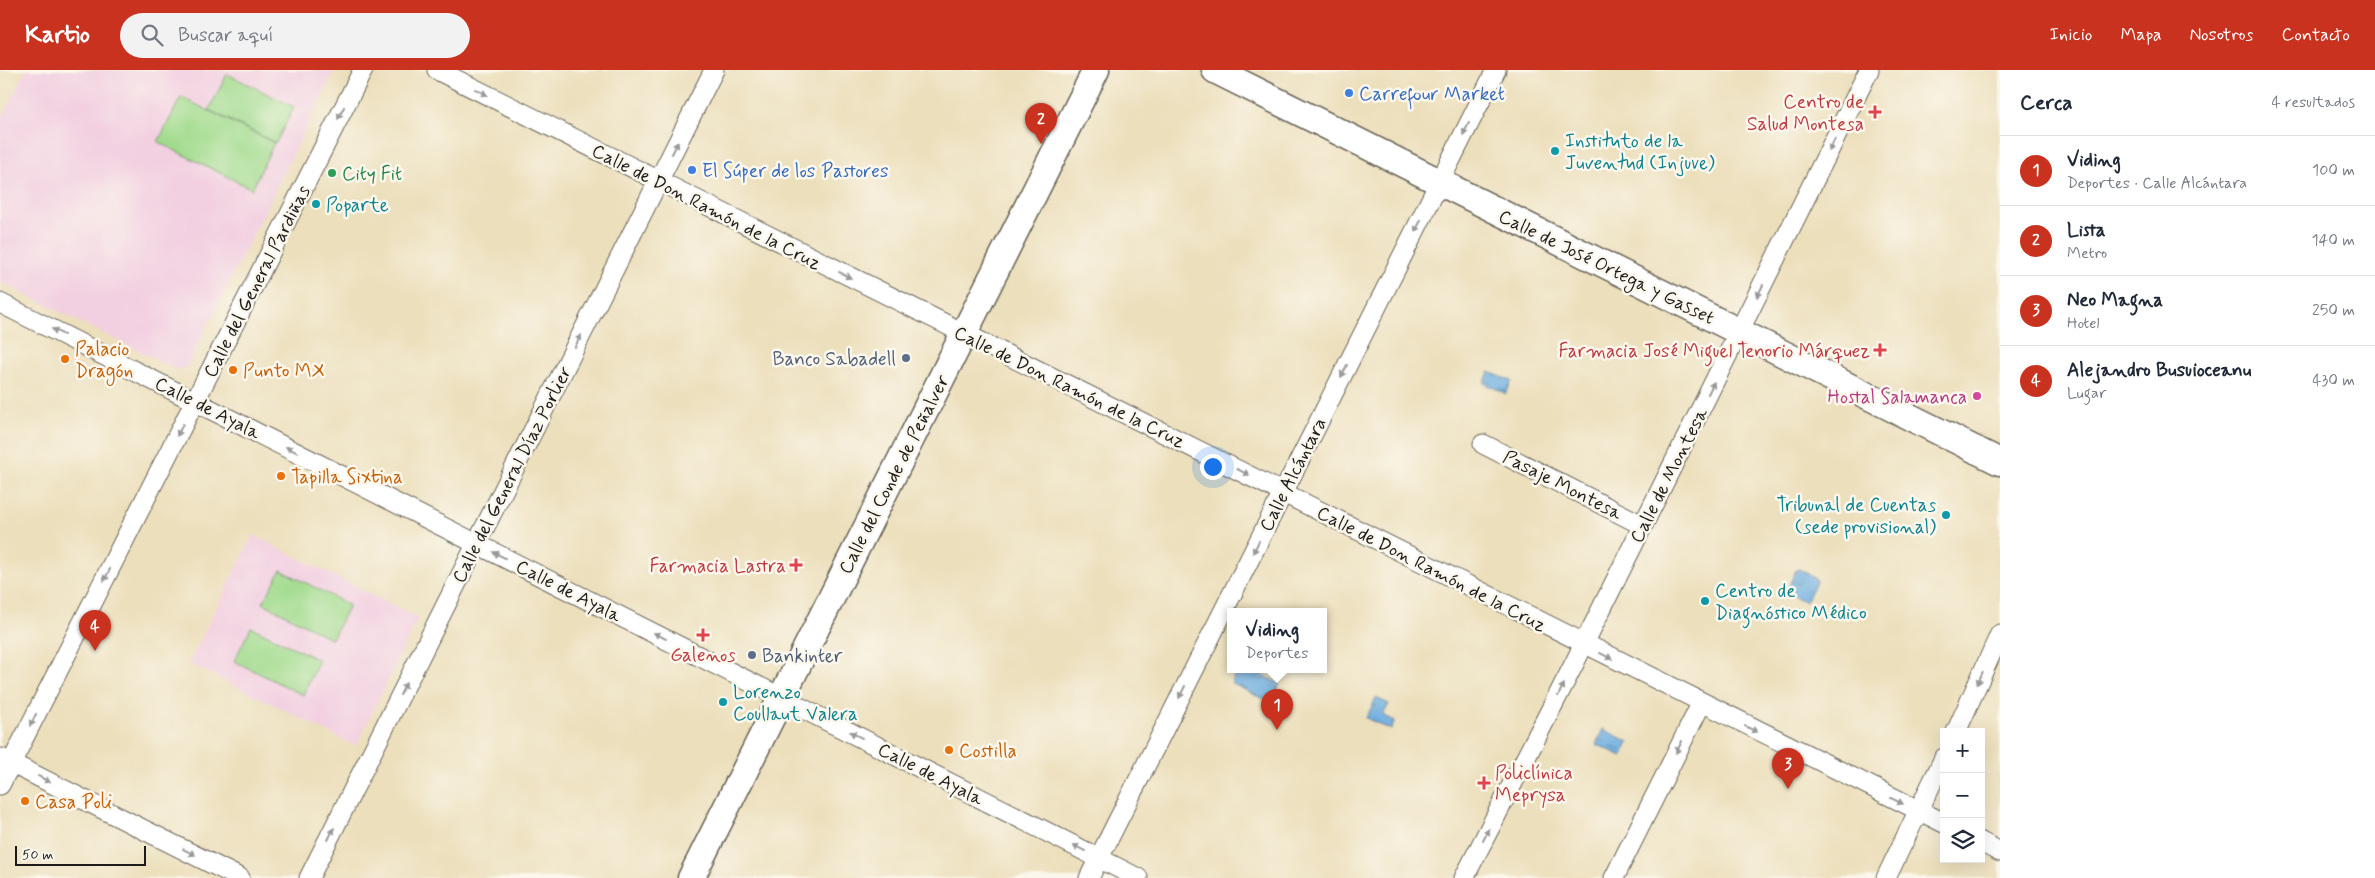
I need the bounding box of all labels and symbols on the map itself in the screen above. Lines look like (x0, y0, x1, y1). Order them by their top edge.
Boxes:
place label: Carrefour Market (1359, 82, 1505, 110)
marker: Carrefour Market (1343, 87, 1355, 99)
one-way arrow (474, 88, 488, 96)
place label: Centro de Salud Montesa (1747, 90, 1864, 137)
pin: 2 (1025, 103, 1057, 144)
marker: Centro de Salud Montesa (1868, 105, 1882, 119)
one-way arrow (337, 106, 345, 121)
one-way arrow (1462, 122, 1470, 136)
place label: Instituto de la Juventud (Injuve) (1565, 129, 1715, 177)
street label: Calle de Don Ramón de la Cruz (587, 138, 826, 276)
one-way arrow (1828, 138, 1836, 152)
one-way arrow (671, 141, 679, 155)
marker: Instituto de la Juventud (Injuve) (1549, 145, 1561, 157)
place label: El Súper de los Pastores (702, 159, 888, 184)
place label: City Fit (342, 162, 402, 187)
marker: El Súper de los Pastores (686, 164, 698, 176)
marker: City Fit (326, 167, 338, 179)
street label: Calle del General Pardiñas (198, 181, 317, 382)
place label: Poparte (326, 193, 389, 218)
marker: Poparte (310, 198, 322, 210)
street label: Calle de José Ortega y Gasset (1493, 204, 1718, 332)
one-way arrow (1414, 218, 1422, 233)
one-way arrow (838, 271, 852, 279)
one-way arrow (1756, 284, 1764, 298)
street label: Calle de Don Ramón de la Cruz (950, 320, 1189, 454)
one-way arrow (51, 328, 65, 336)
one-way arrow (574, 333, 582, 348)
place label: Palacio Dragón (75, 337, 133, 386)
place label: Farmacia José Miguel Tenorio Márquez (1559, 339, 1870, 367)
marker: Farmacia José Miguel Tenorio Márquez (1874, 344, 1886, 356)
place label: Banco Sabadell (772, 347, 896, 372)
marker: Banco Sabadell (900, 352, 912, 364)
marker: Palacio Dragón (59, 353, 71, 365)
place label: Punto MX (243, 359, 325, 384)
street label: Calle del General Díaz Porlier (447, 362, 578, 587)
marker: Punto MX (227, 364, 239, 376)
one-way arrow (1340, 364, 1348, 378)
street label: Calle de Ayala (150, 371, 265, 447)
street label: Calle del Conde de Peñalver (833, 371, 955, 578)
one-way arrow (1708, 381, 1716, 395)
place label: Hostal Salamanca (1828, 385, 1967, 410)
marker: Hostal Salamanca (1971, 390, 1983, 402)
street label: Calle de Montesa (1624, 403, 1714, 548)
street label: Calle Alcántara (1254, 414, 1333, 536)
one-way arrow (176, 423, 184, 437)
street label: Pasaje Montesa (1498, 445, 1627, 527)
one-way arrow (285, 446, 299, 454)
your location (1200, 454, 1226, 480)
place label: Tapilla Sixtina (291, 465, 403, 490)
one-way arrow (1235, 468, 1250, 476)
marker: Tapilla Sixtina (275, 470, 287, 482)
place label: Tribunal de Cuentas (sede provisional) (1777, 493, 1937, 540)
street label: Calle de Don Ramón de la Cruz (1312, 500, 1551, 638)
marker: Tribunal de Cuentas (sede provisional) (1940, 509, 1952, 521)
one-way arrow (1251, 540, 1259, 554)
one-way arrow (492, 551, 506, 559)
street label: Calle de Ayala (511, 554, 626, 630)
place label: Farmacia Lastra (649, 554, 786, 579)
marker: Farmacia Lastra (790, 559, 802, 571)
one-way arrow (103, 568, 111, 582)
place label: Centro de Diagnóstico Médico (1715, 579, 1867, 629)
marker: Centro de Diagnóstico Médico (1699, 595, 1711, 607)
pin: 4 (79, 610, 111, 651)
marker: Galenos (697, 629, 709, 641)
one-way arrow (653, 632, 667, 640)
place label: Galenos (670, 643, 736, 668)
place label: Bankinter (762, 644, 843, 669)
marker: Bankinter (746, 649, 758, 661)
one-way arrow (1599, 652, 1613, 660)
one-way arrow (1975, 671, 1983, 685)
place label: Lorenzo Coullaut Valera (733, 680, 858, 727)
one-way arrow (399, 682, 407, 696)
one-way arrow (1557, 683, 1565, 697)
one-way arrow (1178, 685, 1186, 699)
pin: 1 (1261, 689, 1293, 730)
marker: Lorenzo Coullaut Valera (717, 696, 729, 708)
one-way arrow (29, 713, 37, 727)
one-way arrow (1744, 724, 1759, 733)
one-way arrow (849, 731, 863, 739)
street label: Calle de Ayala (873, 737, 988, 813)
place label: Costilla (959, 739, 1017, 764)
one-way arrow (1675, 740, 1683, 754)
marker: Costilla (943, 744, 955, 756)
pin: 3 (1772, 748, 1804, 789)
place label: Policlínica Meprysa (1495, 761, 1573, 809)
one-way arrow (36, 775, 51, 783)
marker: Policlínica Meprysa (1477, 776, 1491, 790)
place label: Casa Poli (35, 790, 112, 815)
marker: Casa Poli (19, 795, 31, 807)
one-way arrow (1890, 797, 1904, 805)
one-way arrow (327, 827, 335, 841)
one-way arrow (1482, 827, 1490, 842)
scale bar (15, 843, 146, 866)
one-way arrow (1072, 844, 1086, 852)
one-way arrow (182, 848, 196, 856)

